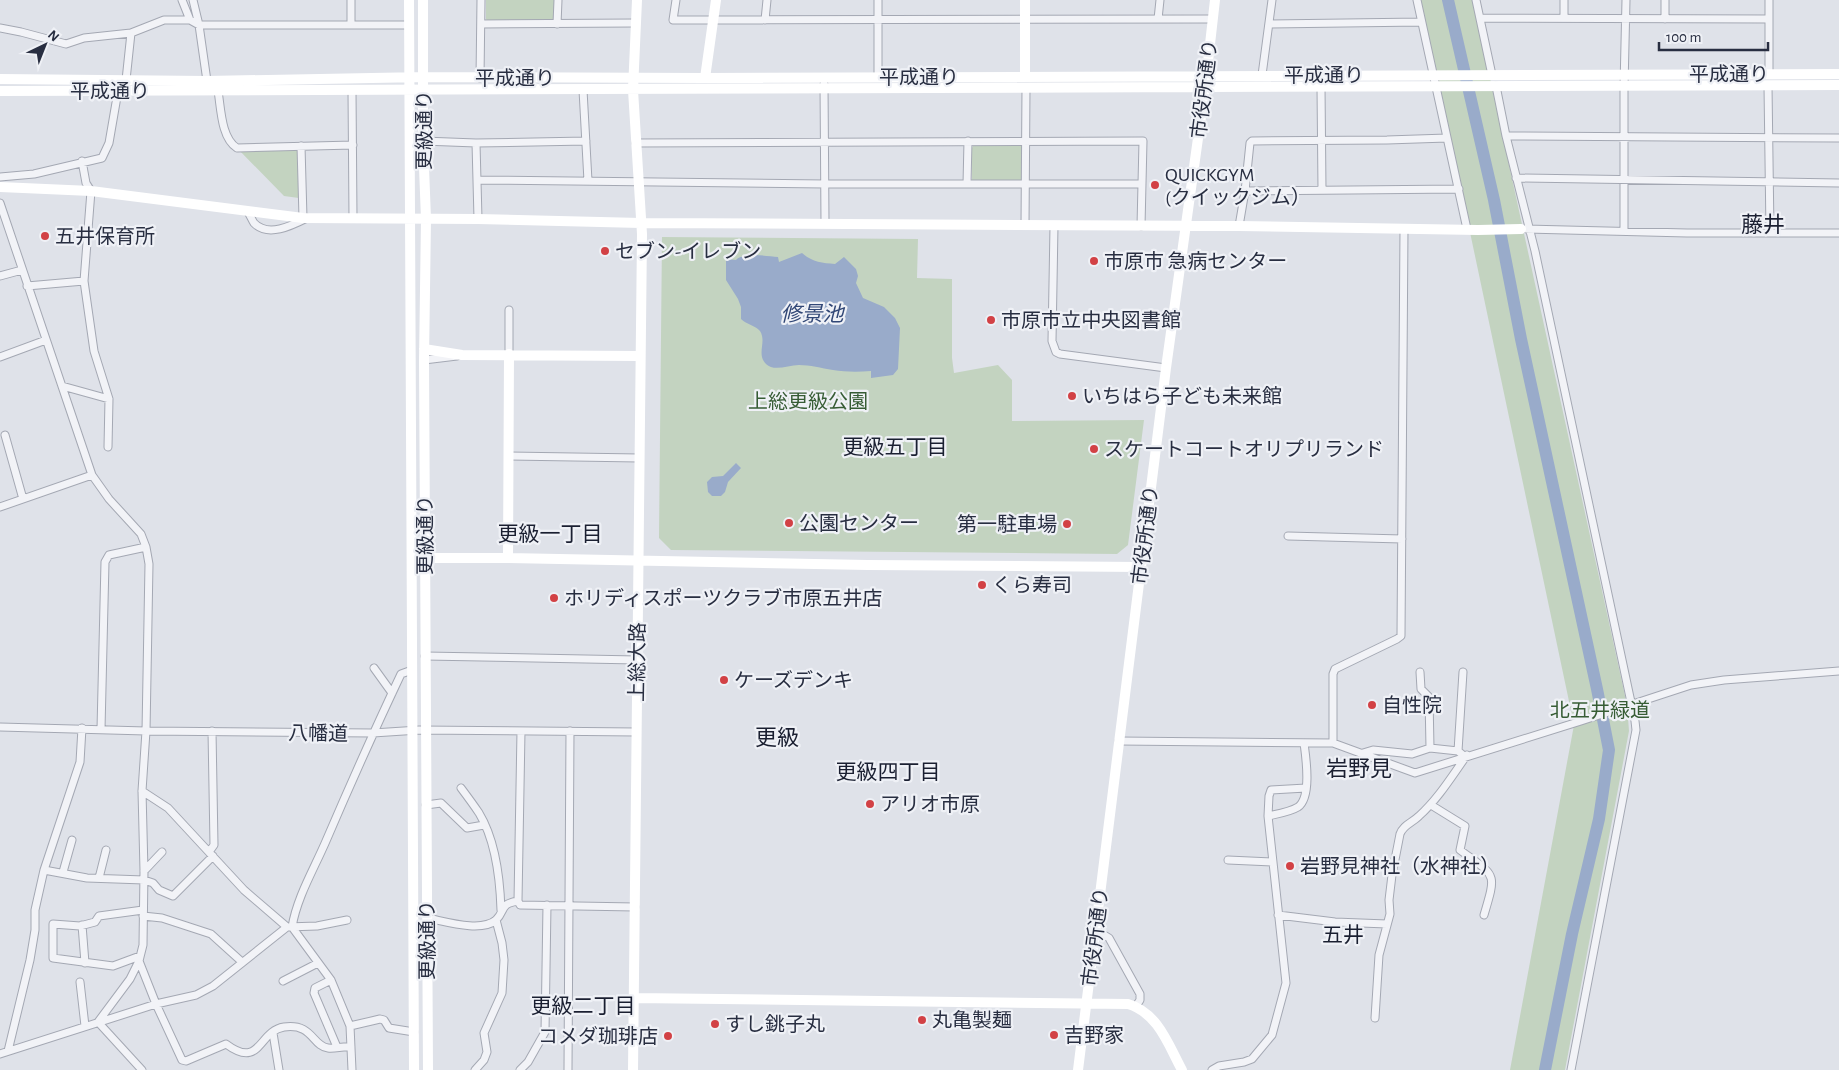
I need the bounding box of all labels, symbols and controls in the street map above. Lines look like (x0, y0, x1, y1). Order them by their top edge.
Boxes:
north arrow (20, 20, 70, 70)
scale bar (1659, 20, 1768, 52)
text: N (45, 28, 62, 45)
text: 100 m (1666, 30, 1701, 45)
street label: 市役所通り (1188, 38, 1221, 140)
street label: 平成通り (1689, 64, 1769, 85)
street label: 平成通り (1284, 65, 1364, 86)
street label: 平成通り (879, 67, 959, 88)
street label: 平成通り (475, 68, 555, 89)
street label: 平成通り (70, 81, 150, 102)
street label: 更級通り (414, 90, 435, 170)
place label: QUICKGYM (クイックジム） (1165, 165, 1311, 208)
marker: QUICKGYM (クイックジム） (1149, 179, 1161, 191)
district label: 藤井 (1741, 213, 1785, 236)
place label: 五井保育所 (55, 226, 155, 247)
marker: 五井保育所 (39, 230, 51, 242)
place label: セブン-イレブン (615, 240, 761, 262)
marker: セブン-イレブン (599, 245, 611, 257)
place label: 市原市 急病センター (1104, 250, 1287, 272)
marker: 市原市 急病センター (1088, 255, 1100, 267)
water label: 修景池 (781, 303, 845, 325)
place label: 市原市立中央図書館 (1001, 310, 1181, 331)
marker: 市原市立中央図書館 (985, 314, 997, 326)
place label: いちはら子ども未来館 (1082, 386, 1282, 407)
marker: いちはら子ども未来館 (1066, 390, 1078, 402)
park label: 上総更級公園 (748, 391, 868, 412)
district label: 更級五丁目 (843, 436, 948, 458)
place label: スケートコートオリプリランド (1104, 439, 1384, 460)
marker: スケートコートオリプリランド (1088, 443, 1100, 455)
street label: 市役所通り (1129, 484, 1162, 586)
street label: 更級通り (415, 495, 436, 575)
place label: 公園センター (799, 513, 919, 534)
place label: 第一駐車場 (957, 513, 1057, 535)
marker: 公園センター (783, 517, 795, 529)
marker: 第一駐車場 (1061, 518, 1073, 530)
district label: 更級一丁目 (498, 523, 603, 545)
place label: くら寿司 (992, 575, 1072, 596)
marker: くら寿司 (976, 579, 988, 591)
place label: ホリディスポーツクラブ市原五井店 (564, 587, 882, 609)
marker: ホリディスポーツクラブ市原五井店 (548, 592, 560, 604)
street label: 上総大路 (626, 622, 649, 702)
place label: ケーズデンキ (734, 669, 853, 691)
marker: ケーズデンキ (718, 674, 730, 686)
place label: 自性院 (1382, 695, 1442, 716)
marker: 自性院 (1366, 699, 1378, 711)
park label: 北五井緑道 (1550, 700, 1650, 721)
street label: 八幡道 (288, 722, 348, 745)
district label: 更級 (755, 726, 799, 749)
district label: 岩野見 (1326, 757, 1392, 780)
district label: 更級四丁目 (836, 761, 941, 783)
place label: アリオ市原 (880, 794, 980, 815)
marker: アリオ市原 (864, 798, 876, 810)
place label: 岩野見神社（水神社） (1300, 855, 1500, 877)
marker: 岩野見神社（水神社） (1284, 860, 1296, 872)
street label: 市役所通り (1079, 886, 1112, 988)
street label: 更級通り (417, 900, 438, 980)
district label: 五井 (1322, 924, 1364, 946)
district label: 更級二丁目 (531, 995, 636, 1017)
place label: 丸亀製麺 (932, 1009, 1012, 1031)
place label: すし銚子丸 (725, 1014, 825, 1035)
marker: 丸亀製麺 (916, 1014, 928, 1026)
marker: すし銚子丸 (709, 1018, 721, 1030)
place label: 吉野家 (1064, 1025, 1124, 1046)
place label: コメダ珈琲店 (538, 1026, 658, 1047)
marker: 吉野家 (1048, 1029, 1060, 1041)
marker: コメダ珈琲店 (662, 1030, 674, 1042)

